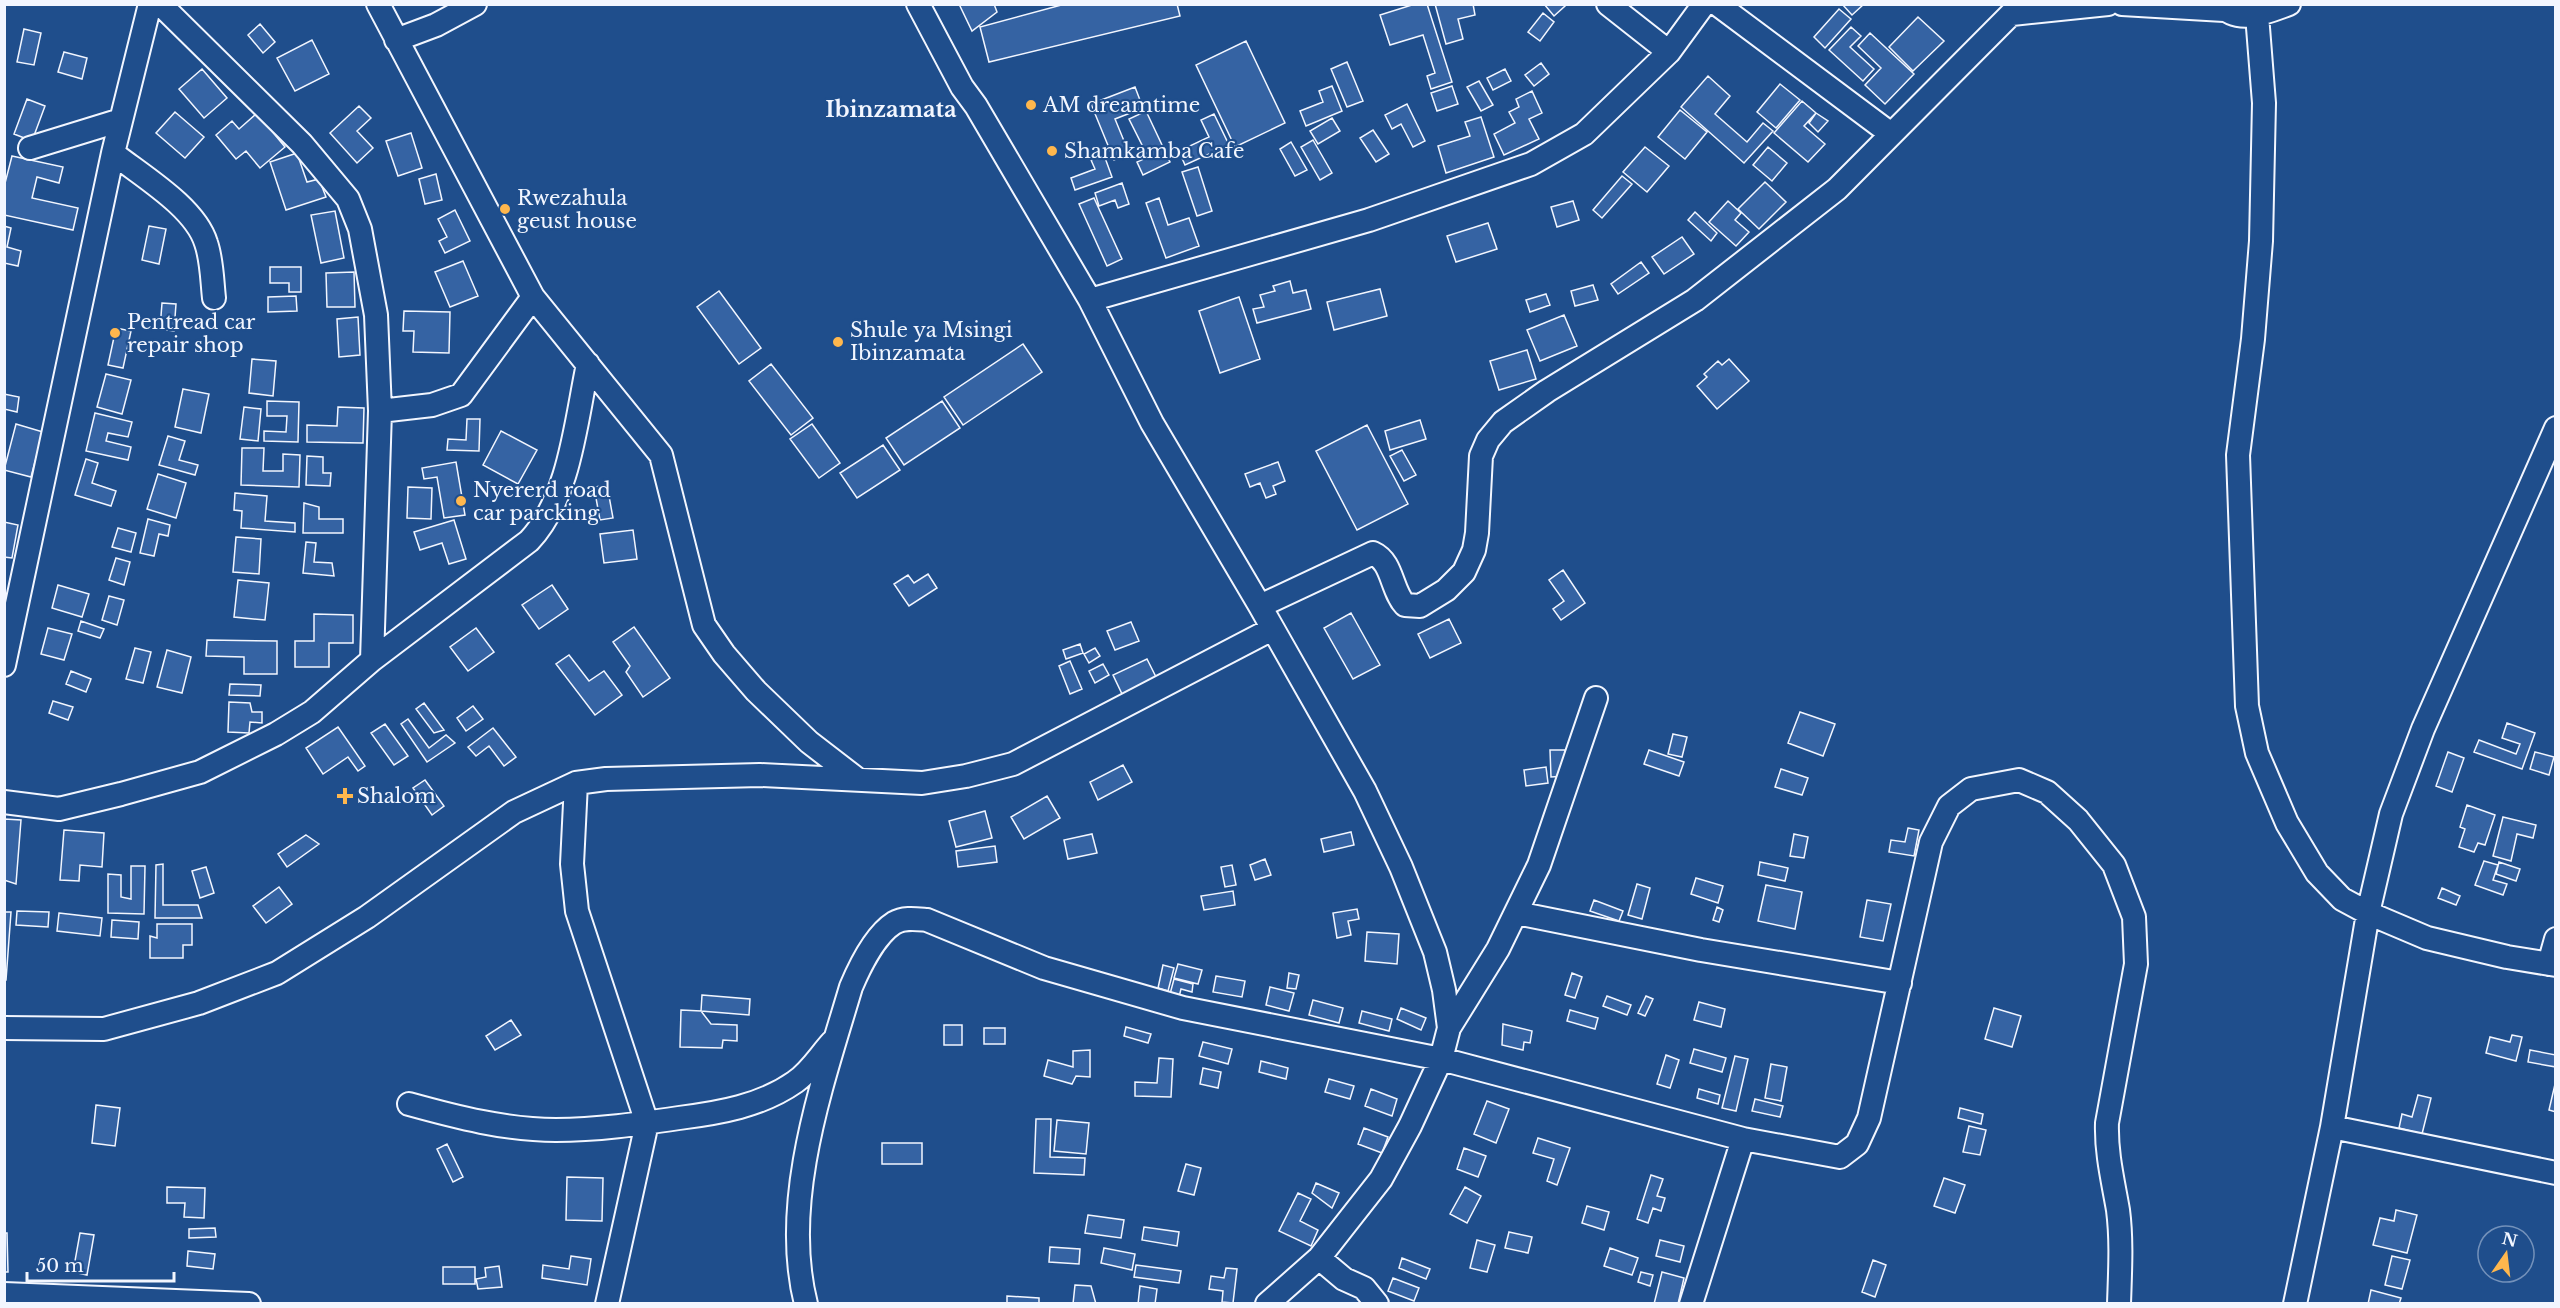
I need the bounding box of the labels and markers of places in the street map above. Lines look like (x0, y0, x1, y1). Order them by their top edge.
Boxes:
place label: AM dreamtime (1042, 93, 1200, 117)
marker: AM dreamtime (1024, 98, 1038, 112)
place label: Shamkamba Cafe (1064, 139, 1244, 163)
marker: Shamkamba Cafe (1045, 144, 1059, 158)
place label: Rwezahula geust house (517, 186, 637, 233)
marker: Rwezahula geust house (498, 202, 512, 216)
place label: Pentread car repair shop (127, 310, 256, 357)
place label: Shule ya Msingi Ibinzamata (850, 318, 1013, 365)
marker: Pentread car repair shop (108, 326, 122, 340)
marker: Shule ya Msingi Ibinzamata (831, 335, 845, 349)
place label: Nyererd road car parcking (473, 478, 611, 525)
marker: Nyererd road car parcking (454, 494, 468, 508)
place label: Shalom (357, 784, 436, 808)
marker: Shalom (338, 789, 352, 803)

